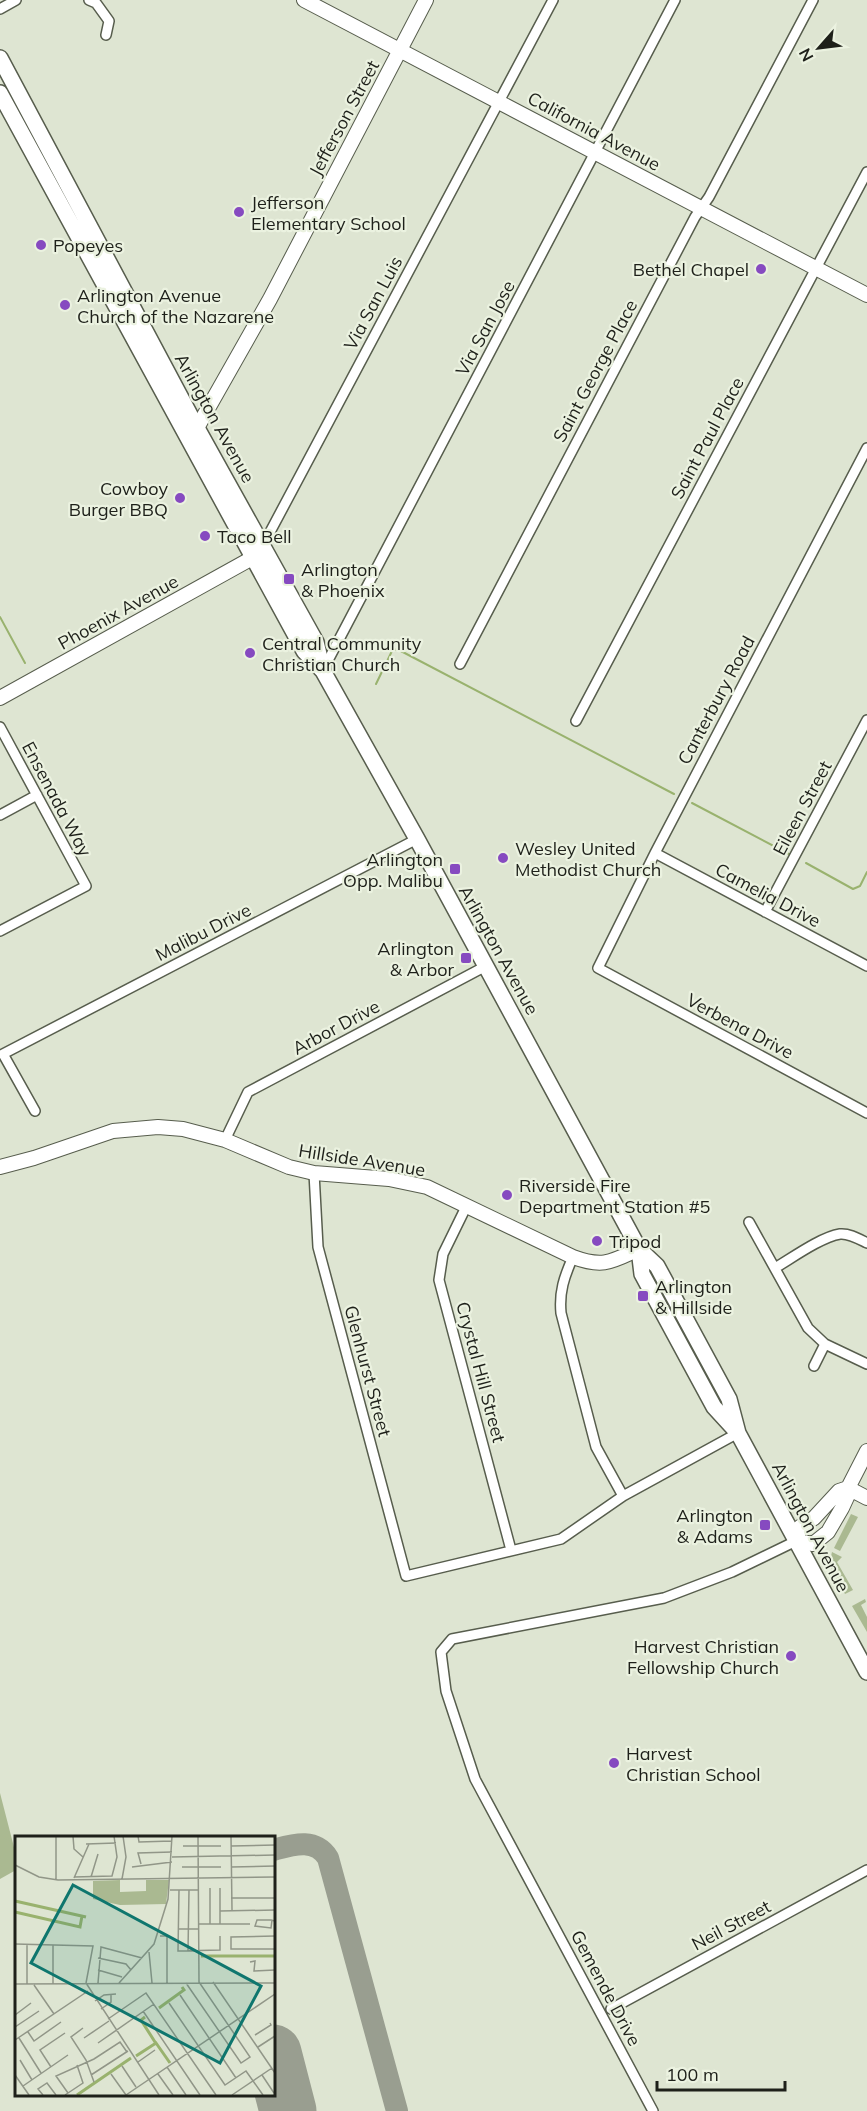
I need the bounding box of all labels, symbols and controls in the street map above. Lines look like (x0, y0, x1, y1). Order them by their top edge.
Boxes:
north arrow (789, 18, 849, 78)
text: N (794, 45, 817, 65)
street label: Jefferson Street (304, 56, 384, 180)
street label: California Avenue (524, 86, 664, 176)
place label: Jefferson Elementary School (251, 191, 406, 235)
marker: Jefferson Elementary School (232, 205, 246, 219)
place label: Popeyes (53, 234, 123, 257)
marker: Popeyes (34, 238, 48, 252)
street label: Via San Luis (339, 252, 407, 354)
place label: Bethel Chapel (633, 258, 749, 281)
marker: Bethel Chapel (754, 262, 768, 276)
street label: Via San Jose (450, 276, 520, 380)
place label: Arlington Avenue Church of the Nazarene (77, 284, 274, 328)
street label: Saint George Place (548, 296, 642, 446)
marker: Arlington Avenue Church of the Nazarene (58, 298, 72, 312)
street label: Arlington Avenue (170, 349, 260, 487)
street label: Saint Paul Place (665, 373, 749, 503)
place label: Cowboy Burger BBQ (69, 477, 168, 521)
marker: Cowboy Burger BBQ (173, 491, 187, 505)
place label: Taco Bell (217, 525, 292, 548)
marker: Taco Bell (198, 529, 212, 543)
place label: Arlington & Phoenix (301, 558, 385, 602)
street label: Phoenix Avenue (54, 569, 182, 655)
marker: Arlington & Phoenix (282, 572, 296, 586)
place label: Central Community Christian Church (262, 632, 422, 676)
street label: Canterbury Road (672, 632, 760, 768)
marker: Central Community Christian Church (243, 646, 257, 660)
street label: Ensenada Way (17, 738, 97, 861)
street label: Eileen Street (767, 757, 837, 859)
place label: Wesley United Methodist Church (515, 837, 661, 881)
place label: Arlington Opp. Malibu (343, 848, 443, 892)
marker: Wesley United Methodist Church (496, 851, 510, 865)
street label: Camelia Drive (711, 858, 825, 932)
marker: Arlington Opp. Malibu (448, 862, 462, 876)
street label: Arlington Avenue (454, 881, 544, 1019)
street label: Malibu Drive (151, 898, 255, 966)
place label: Arlington & Arbor (377, 937, 454, 981)
marker: Arlington & Arbor (459, 951, 473, 965)
street label: Verbena Drive (683, 988, 797, 1064)
street label: Arbor Drive (288, 994, 384, 1060)
street label: Hillside Avenue (297, 1139, 427, 1181)
place label: Riverside Fire Department Station #5 (519, 1174, 710, 1218)
marker: Riverside Fire Department Station #5 (500, 1188, 514, 1202)
place label: Tripod (609, 1230, 661, 1253)
marker: Tripod (590, 1234, 604, 1248)
place label: Arlington & Hillside (655, 1275, 732, 1319)
marker: Arlington & Hillside (636, 1289, 650, 1303)
street label: Crystal Hill Street (451, 1299, 511, 1445)
street label: Glenhurst Street (339, 1303, 397, 1439)
street label: Arlington Avenue (767, 1458, 855, 1596)
place label: Arlington & Adams (676, 1504, 753, 1548)
marker: Arlington & Adams (758, 1518, 772, 1532)
place label: Harvest Christian Fellowship Church (627, 1635, 779, 1679)
marker: Harvest Christian Fellowship Church (784, 1649, 798, 1663)
place label: Harvest Christian School (626, 1742, 761, 1786)
marker: Harvest Christian School (607, 1756, 621, 1770)
inset map (15, 1836, 274, 2096)
street label: Neil Street (688, 1895, 774, 1955)
street label: Gemende Drive (566, 1926, 646, 2050)
scale bar (657, 2054, 784, 2092)
text: 100 m (666, 2063, 719, 2086)

